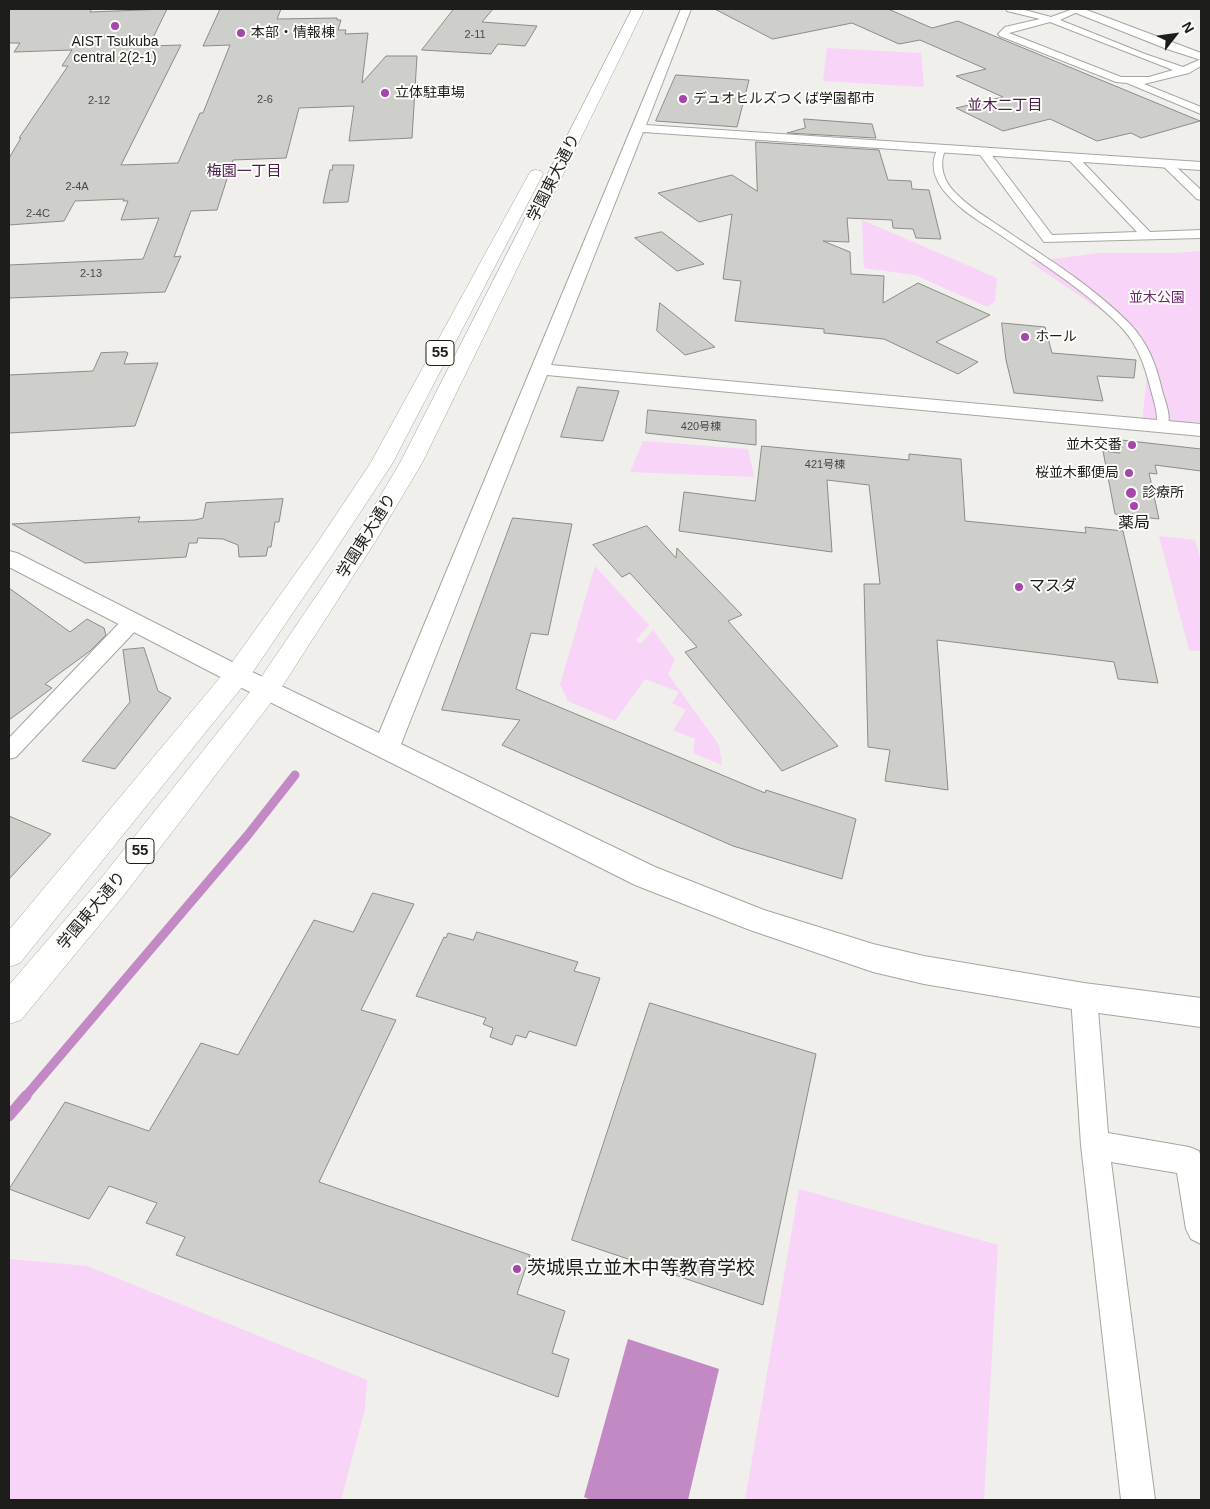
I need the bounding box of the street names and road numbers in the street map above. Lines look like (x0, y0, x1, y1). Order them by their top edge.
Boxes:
street label: 学園東大通り (524, 131, 584, 225)
road number: 55 (426, 340, 454, 366)
street label: 学園東大通り (333, 490, 401, 582)
road number: 55 (126, 838, 154, 864)
street label: 学園東大通り (54, 868, 130, 954)

